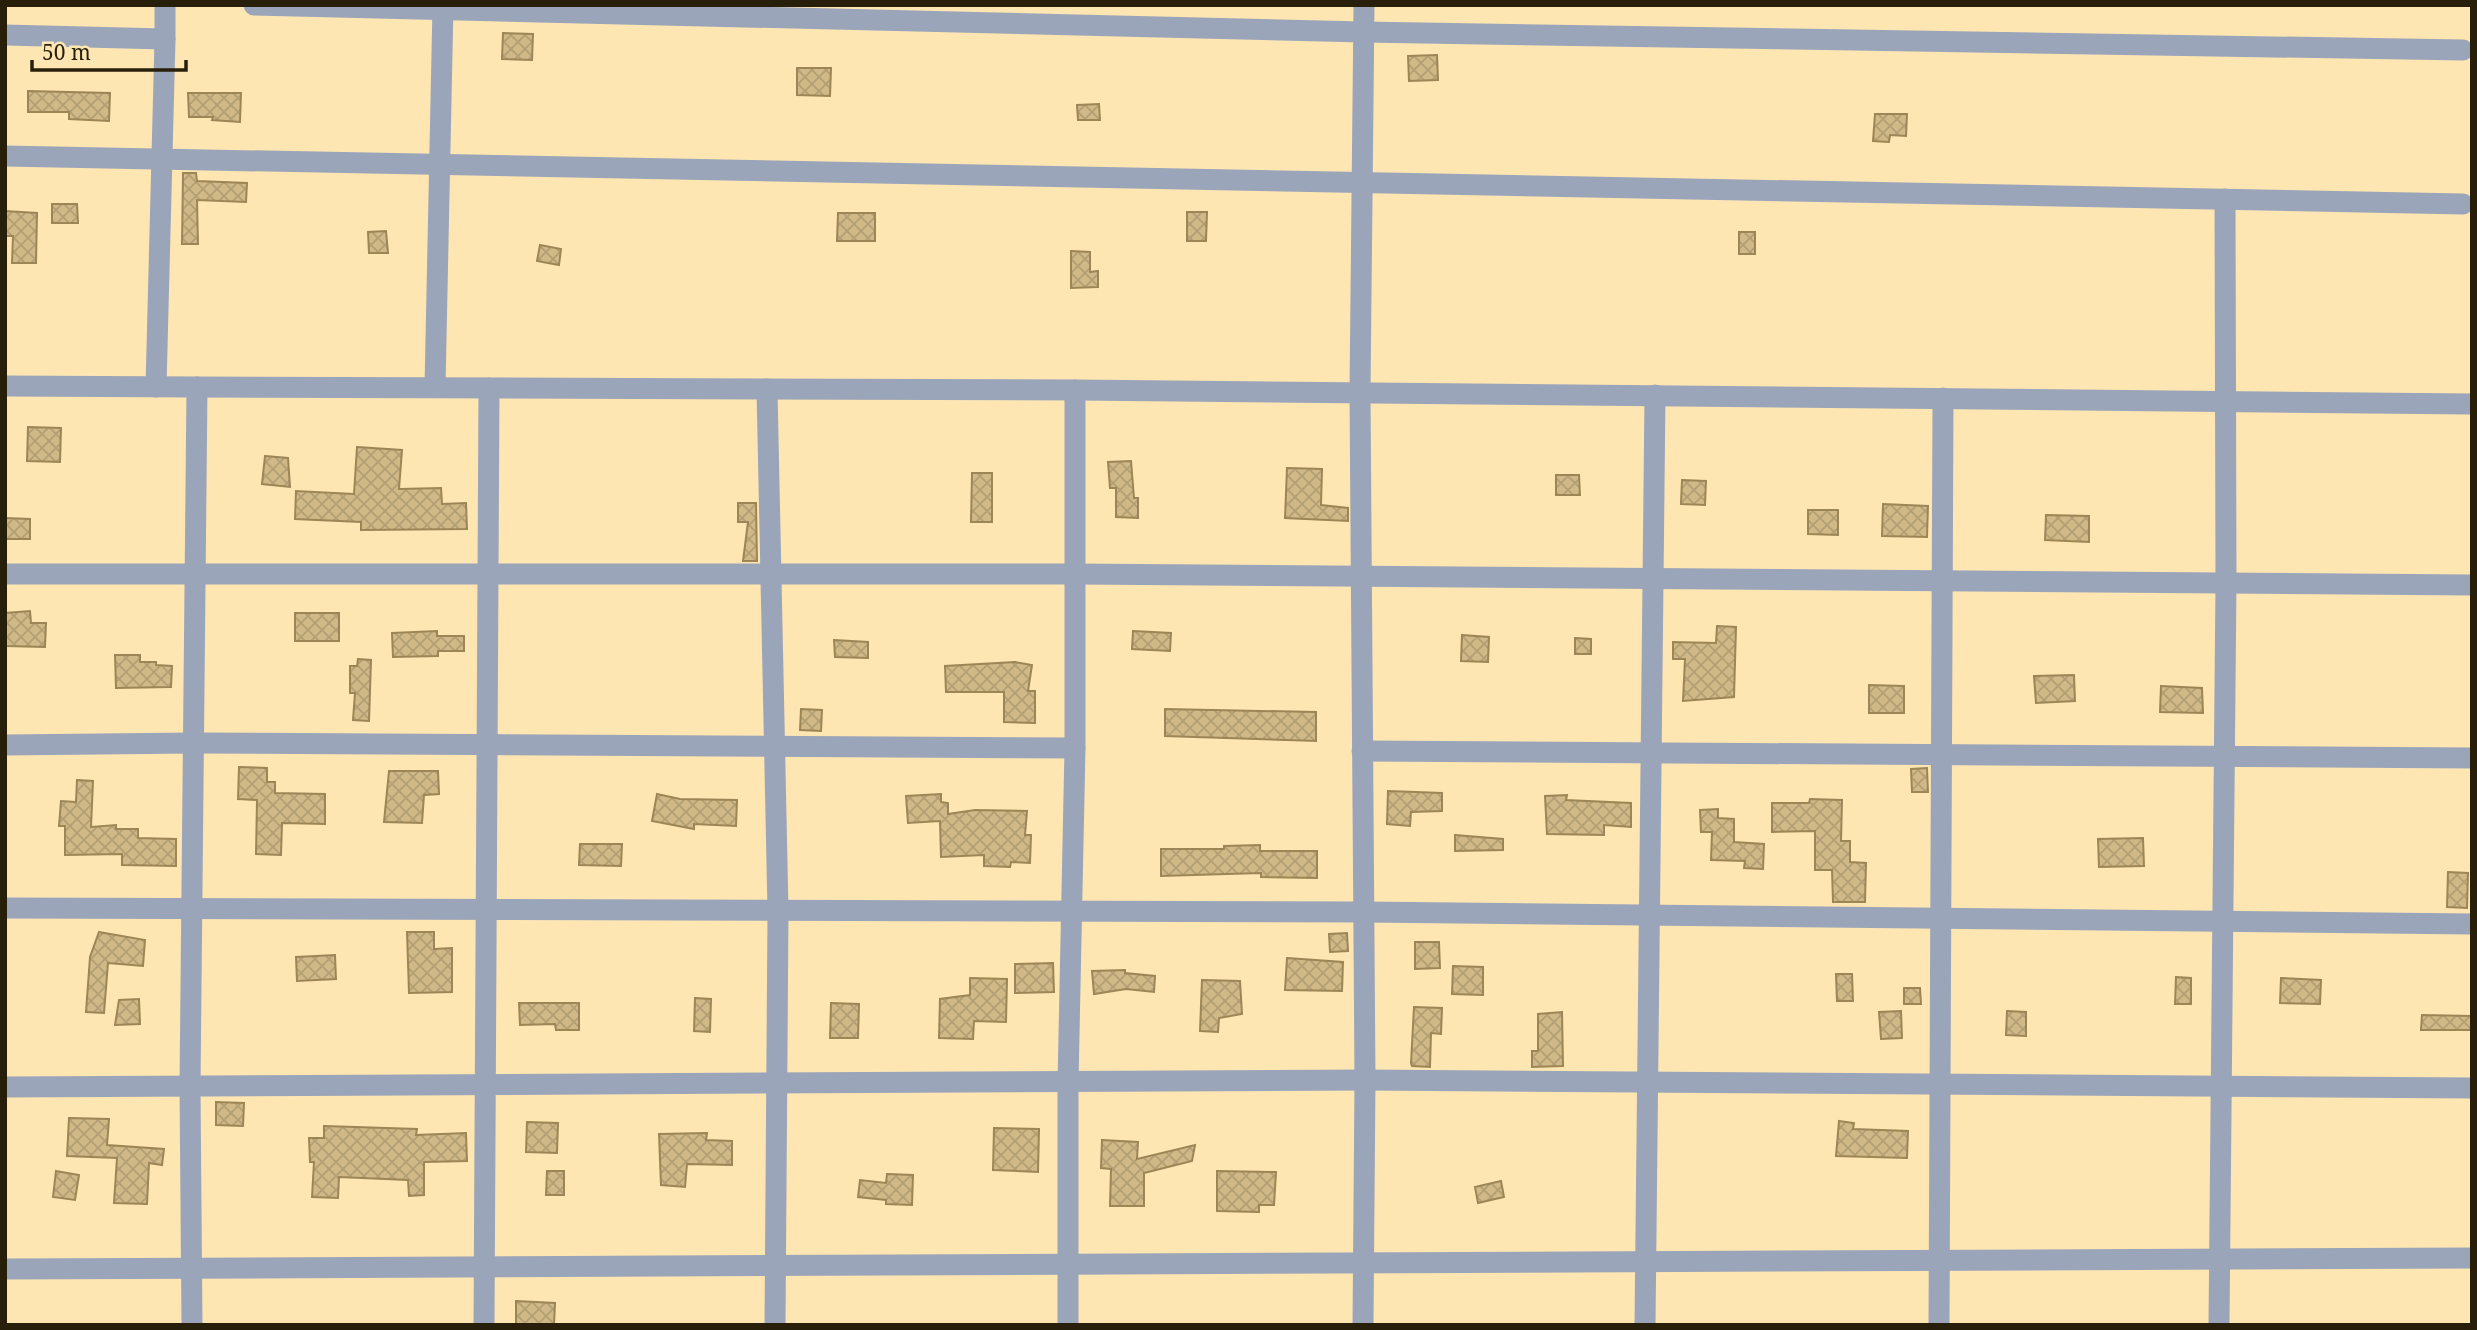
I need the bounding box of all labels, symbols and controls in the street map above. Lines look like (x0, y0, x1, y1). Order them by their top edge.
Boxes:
scale bar (32, 28, 186, 72)
text: 50 m (42, 38, 91, 66)

